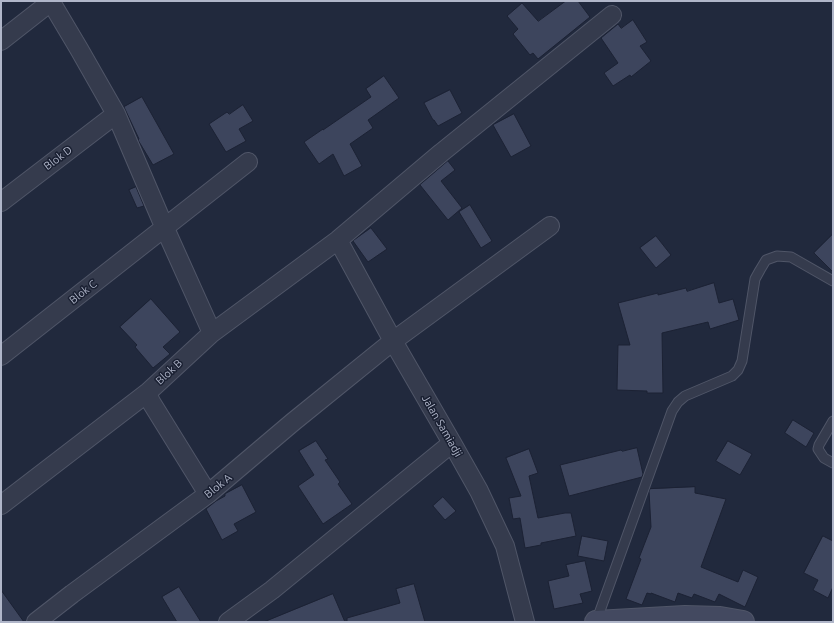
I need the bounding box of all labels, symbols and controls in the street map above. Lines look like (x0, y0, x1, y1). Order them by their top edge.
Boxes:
street label: Blok D (41, 143, 75, 173)
street label: Blok C (67, 277, 99, 307)
street label: Blok B (153, 356, 185, 388)
street label: Jalan Samiadji (419, 393, 465, 459)
street label: Blok A (202, 471, 234, 501)

